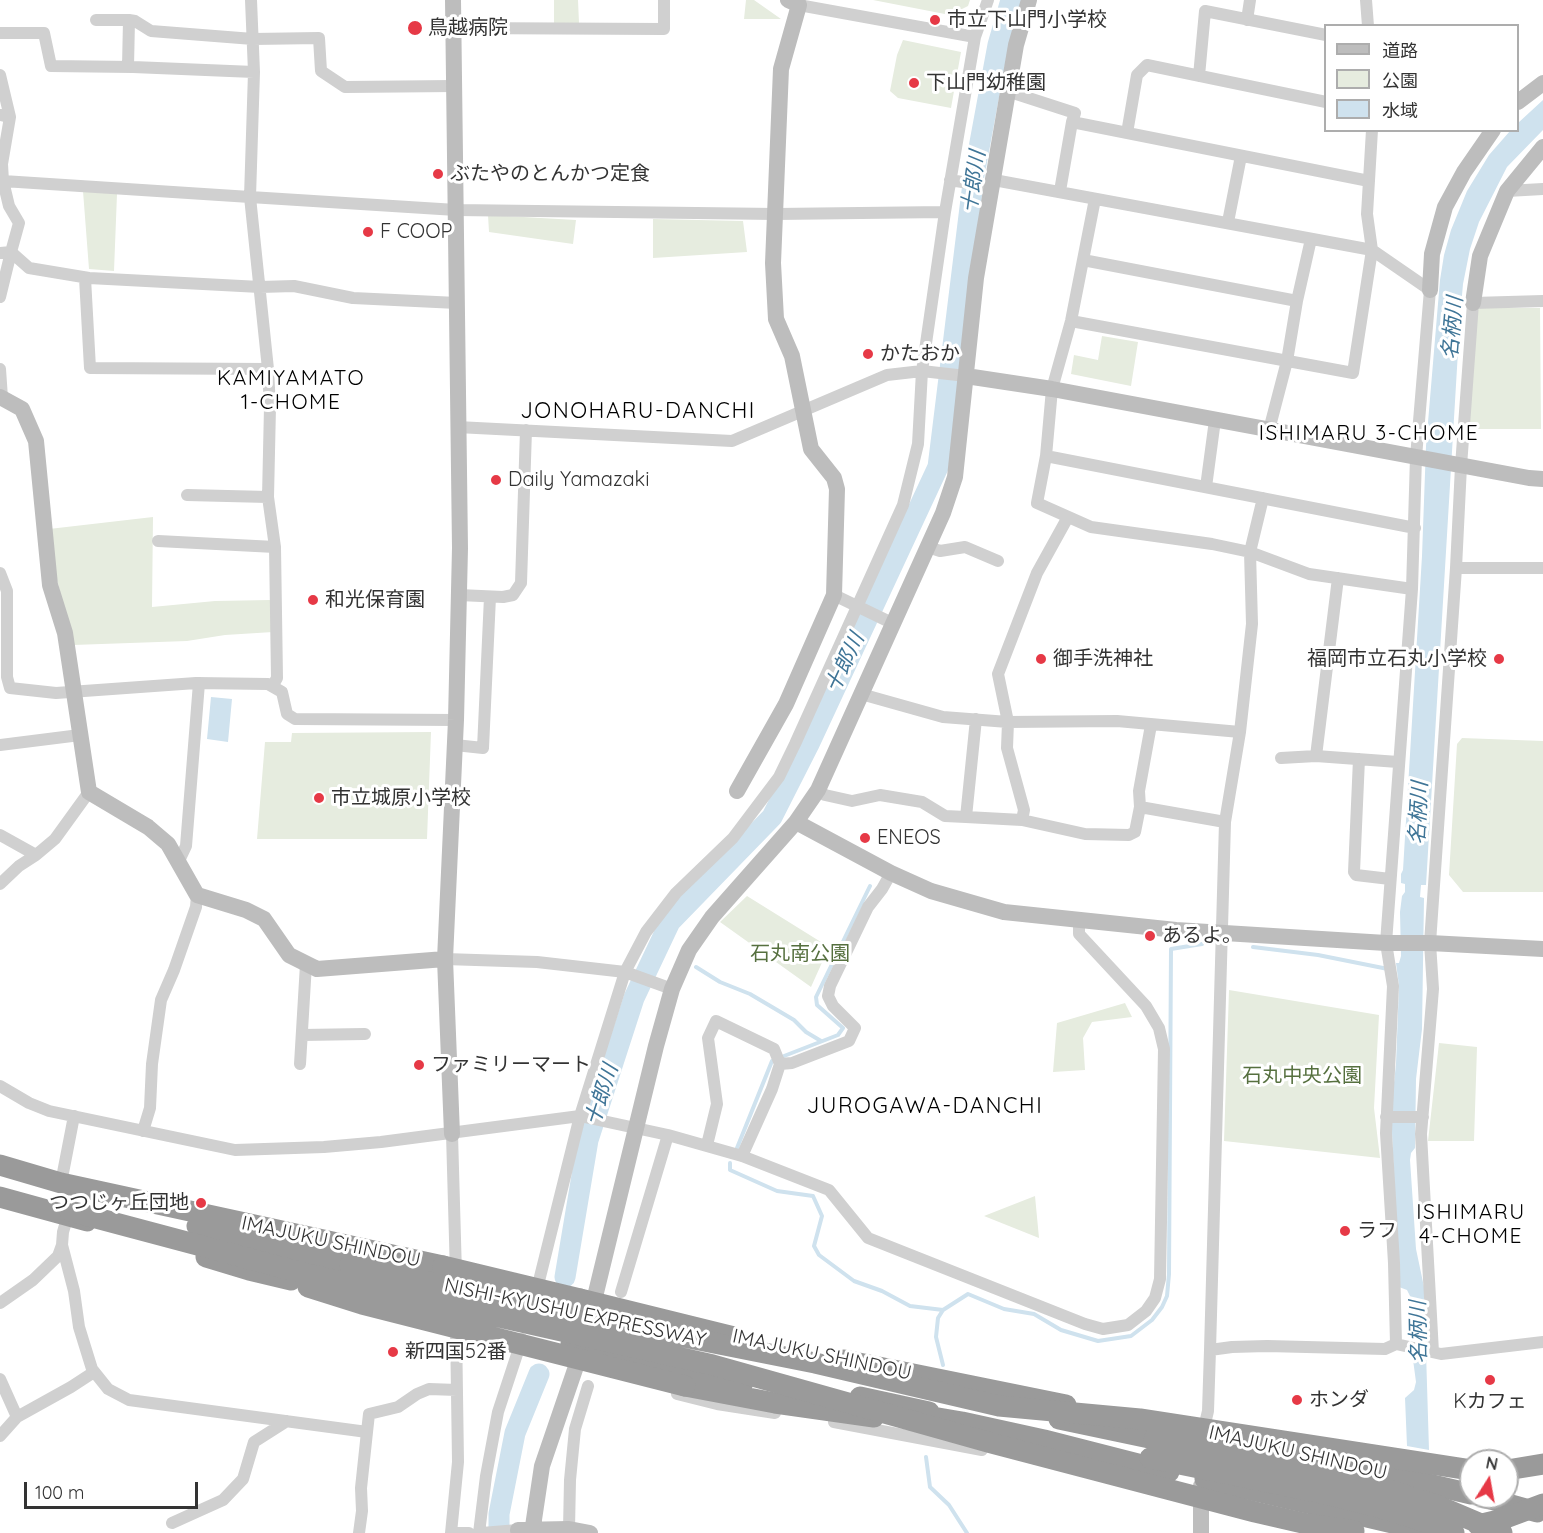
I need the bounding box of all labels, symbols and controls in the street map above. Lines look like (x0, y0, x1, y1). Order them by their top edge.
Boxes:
place label: 市立下山門小学校 (947, 8, 1107, 32)
marker: 市立下山門小学校 (928, 13, 942, 27)
place label: 鳥越病院 (428, 16, 508, 40)
marker: 鳥越病院 (406, 19, 424, 37)
legend (1324, 24, 1519, 132)
text: 道路 (1382, 39, 1418, 62)
text: 公園 (1382, 69, 1418, 92)
place label: 下山門幼稚園 (926, 71, 1046, 95)
marker: 下山門幼稚園 (907, 76, 921, 90)
text: 水域 (1382, 99, 1418, 122)
water label: 十郎川 (957, 149, 991, 215)
place label: ぶたやのとんかつ定食 (450, 162, 650, 186)
marker: ぶたやのとんかつ定食 (431, 167, 445, 181)
place label: F COOP (380, 220, 452, 244)
marker: F COOP (361, 225, 375, 239)
water label: 名柄川 (1438, 296, 1468, 360)
place label: かたおか (880, 342, 960, 366)
marker: かたおか (861, 347, 875, 361)
district label: KAMIYAMATO 1-CHOME (217, 366, 365, 416)
district label: JONOHARU-DANCHI (520, 398, 756, 424)
district label: ISHIMARU 3-CHOME (1259, 421, 1479, 447)
place label: Daily Yamazaki (508, 468, 650, 492)
marker: Daily Yamazaki (489, 473, 503, 487)
place label: 和光保育園 (325, 588, 425, 612)
marker: 和光保育園 (306, 593, 320, 607)
water label: 十郎川 (820, 629, 870, 697)
place label: 御手洗神社 (1053, 647, 1153, 671)
place label: 福岡市立石丸小学校 (1307, 647, 1487, 671)
marker: 御手洗神社 (1034, 652, 1048, 666)
marker: 福岡市立石丸小学校 (1492, 652, 1506, 666)
water label: 名柄川 (1405, 781, 1433, 845)
place label: 市立城原小学校 (331, 786, 471, 810)
marker: 市立城原小学校 (312, 791, 326, 805)
place label: ENEOS (877, 826, 941, 850)
marker: ENEOS (858, 831, 872, 845)
place label: あるよ。 (1162, 924, 1242, 948)
marker: あるよ。 (1143, 929, 1157, 943)
park label: 石丸南公園 (750, 942, 850, 966)
place label: ファミリーマート (431, 1053, 591, 1077)
marker: ファミリーマート (412, 1058, 426, 1072)
water label: 十郎川 (580, 1061, 624, 1129)
park label: 石丸中央公園 (1242, 1064, 1362, 1088)
district label: JUROGAWA-DANCHI (807, 1093, 1043, 1119)
place label: つつじヶ丘団地 (49, 1191, 189, 1215)
marker: つつじヶ丘団地 (194, 1196, 208, 1210)
district label: ISHIMARU 4-CHOME (1416, 1200, 1526, 1250)
street label: IMAJUKU SHINDOU (239, 1211, 423, 1273)
place label: ラフ (1357, 1219, 1397, 1243)
marker: ラフ (1338, 1224, 1352, 1238)
street label: NISHI-KYUSHU EXPRESSWAY (442, 1273, 708, 1353)
water label: 名柄川 (1406, 1300, 1432, 1364)
street label: IMAJUKU SHINDOU (730, 1324, 914, 1386)
place label: 新四国52番 (405, 1340, 507, 1364)
marker: 新四国52番 (386, 1345, 400, 1359)
marker: Kカフェ (1483, 1373, 1497, 1387)
place label: ホンダ (1309, 1388, 1369, 1412)
place label: Kカフェ (1453, 1390, 1527, 1414)
marker: ホンダ (1290, 1393, 1304, 1407)
street label: IMAJUKU SHINDOU (1207, 1421, 1389, 1485)
north arrow (1459, 1449, 1519, 1509)
text: N (1484, 1452, 1500, 1474)
scale bar (27, 1470, 201, 1508)
text: 100 m (35, 1481, 84, 1504)

